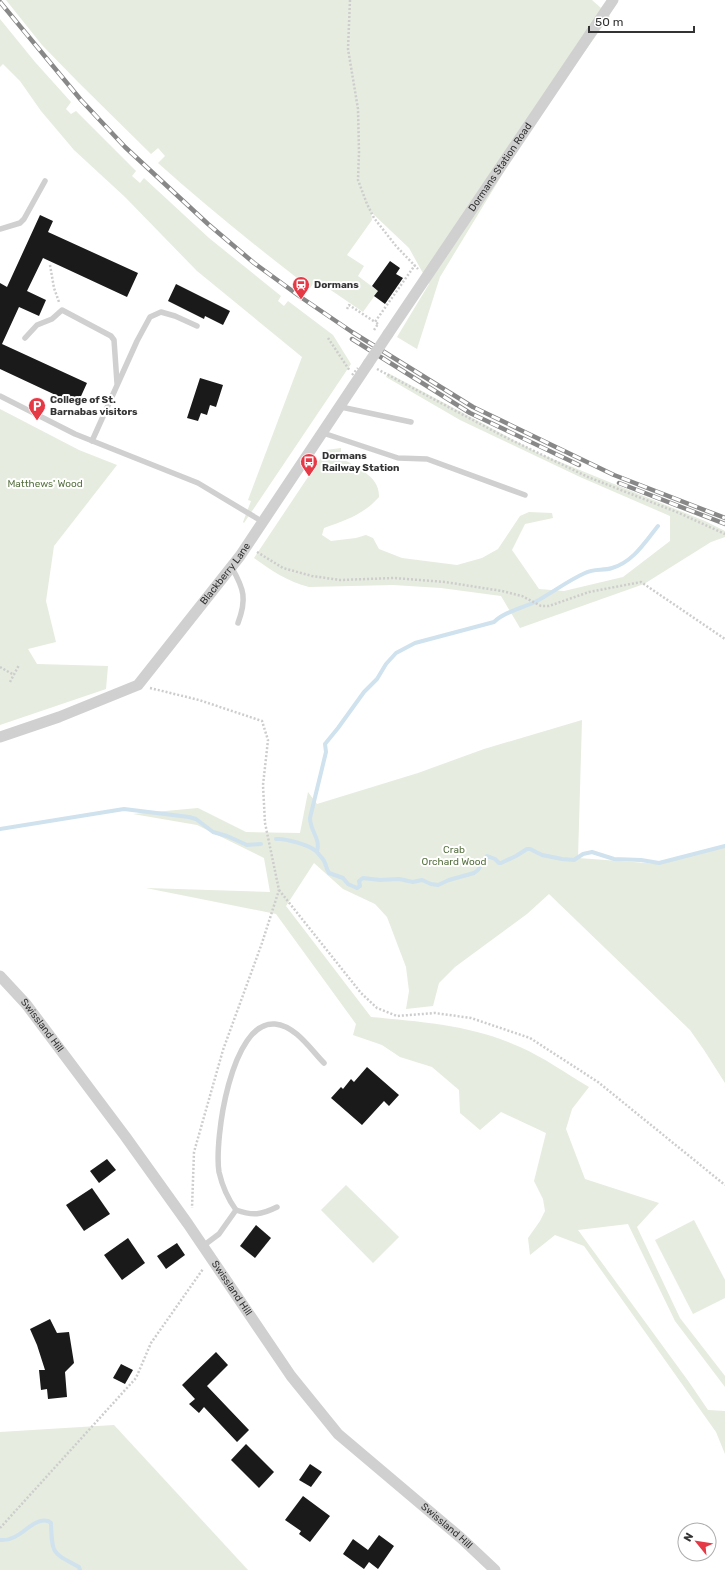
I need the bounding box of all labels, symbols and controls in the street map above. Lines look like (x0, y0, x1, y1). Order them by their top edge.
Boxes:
scale bar (589, 8, 694, 34)
text: 50 m (595, 15, 623, 29)
street label: Dormans Station Road (466, 121, 534, 214)
station icon: Dormans (291, 275, 311, 300)
place label: Dormans (314, 279, 359, 291)
place label: College of St. Barnabas visitors (50, 394, 138, 418)
parking icon: College of St. Barnabas visitors (27, 396, 47, 421)
place label: Dormans Railway Station (322, 450, 400, 474)
bus stop icon: Dormans Railway Station (299, 452, 319, 477)
park label: Matthews' Wood (7, 478, 83, 490)
street label: Blackberry Lane (198, 540, 253, 607)
park label: Crab Orchard Wood (422, 844, 486, 868)
street label: Swissland Hill (18, 996, 66, 1055)
street label: Swissland Hill (209, 1258, 254, 1318)
street label: Swissland Hill (418, 1501, 475, 1551)
north arrow (677, 1522, 717, 1562)
text: N (681, 1531, 696, 1544)

